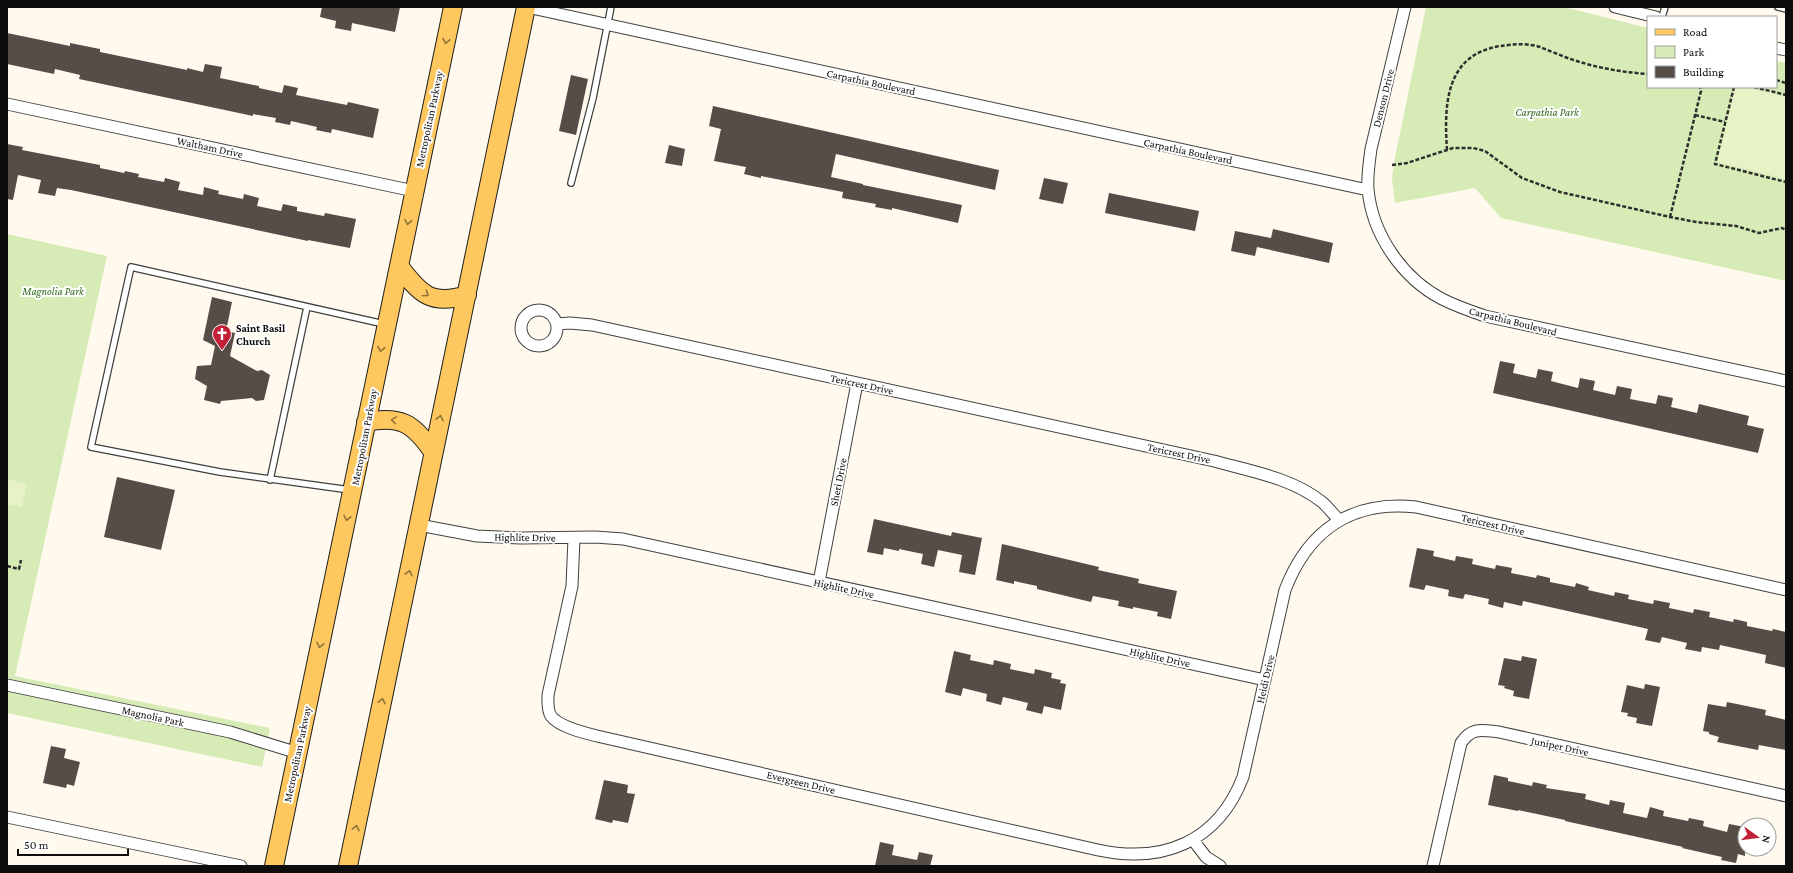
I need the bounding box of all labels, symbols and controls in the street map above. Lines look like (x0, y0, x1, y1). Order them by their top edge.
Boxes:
legend (1647, 16, 1777, 88)
text: Road (1683, 25, 1708, 39)
one-way arrow (442, 38, 450, 44)
text: Park (1683, 45, 1705, 59)
text: Building (1683, 65, 1724, 79)
street label: Carpathia Boulevard (825, 67, 917, 98)
street label: Denson Drive (1370, 67, 1396, 128)
street label: Metropolitan Parkway (413, 69, 446, 168)
park label: Carpathia Park (1515, 106, 1580, 119)
street label: Waltham Drive (176, 134, 244, 160)
street label: Carpathia Boulevard (1142, 136, 1234, 167)
one-way arrow (404, 219, 412, 225)
park label: Magnolia Park (21, 285, 85, 298)
one-way arrow (421, 289, 428, 296)
street label: Carpathia Boulevard (1467, 304, 1559, 339)
place label: Saint Basil Church (236, 322, 286, 347)
church icon: Saint Basil Church (211, 323, 233, 351)
one-way arrow (378, 346, 386, 353)
street label: Tericrest Drive (829, 371, 895, 397)
street label: Metropolitan Parkway (349, 387, 380, 486)
one-way arrow (436, 415, 444, 422)
one-way arrow (391, 416, 397, 425)
street label: Tericrest Drive (1146, 440, 1212, 466)
street label: Sheri Drive (827, 457, 849, 507)
street label: Tericrest Drive (1460, 511, 1526, 537)
one-way arrow (344, 515, 352, 521)
street label: Highlite Drive (494, 530, 556, 545)
one-way arrow (404, 570, 412, 576)
street label: Highlite Drive (812, 576, 875, 601)
one-way arrow (317, 642, 325, 648)
street label: Highlite Drive (1128, 645, 1191, 670)
street label: Heidi Drive (1254, 653, 1276, 705)
one-way arrow (378, 697, 386, 704)
street label: Magnolia Park (121, 704, 186, 730)
street label: Metropolitan Parkway (281, 704, 314, 803)
street label: Juniper Drive (1529, 734, 1590, 759)
street label: Evergreen Drive (765, 768, 837, 797)
north arrow (1737, 817, 1777, 857)
one-way arrow (351, 825, 359, 831)
scale bar (18, 831, 128, 857)
text: N (1760, 834, 1773, 845)
text: 50 m (24, 838, 49, 852)

